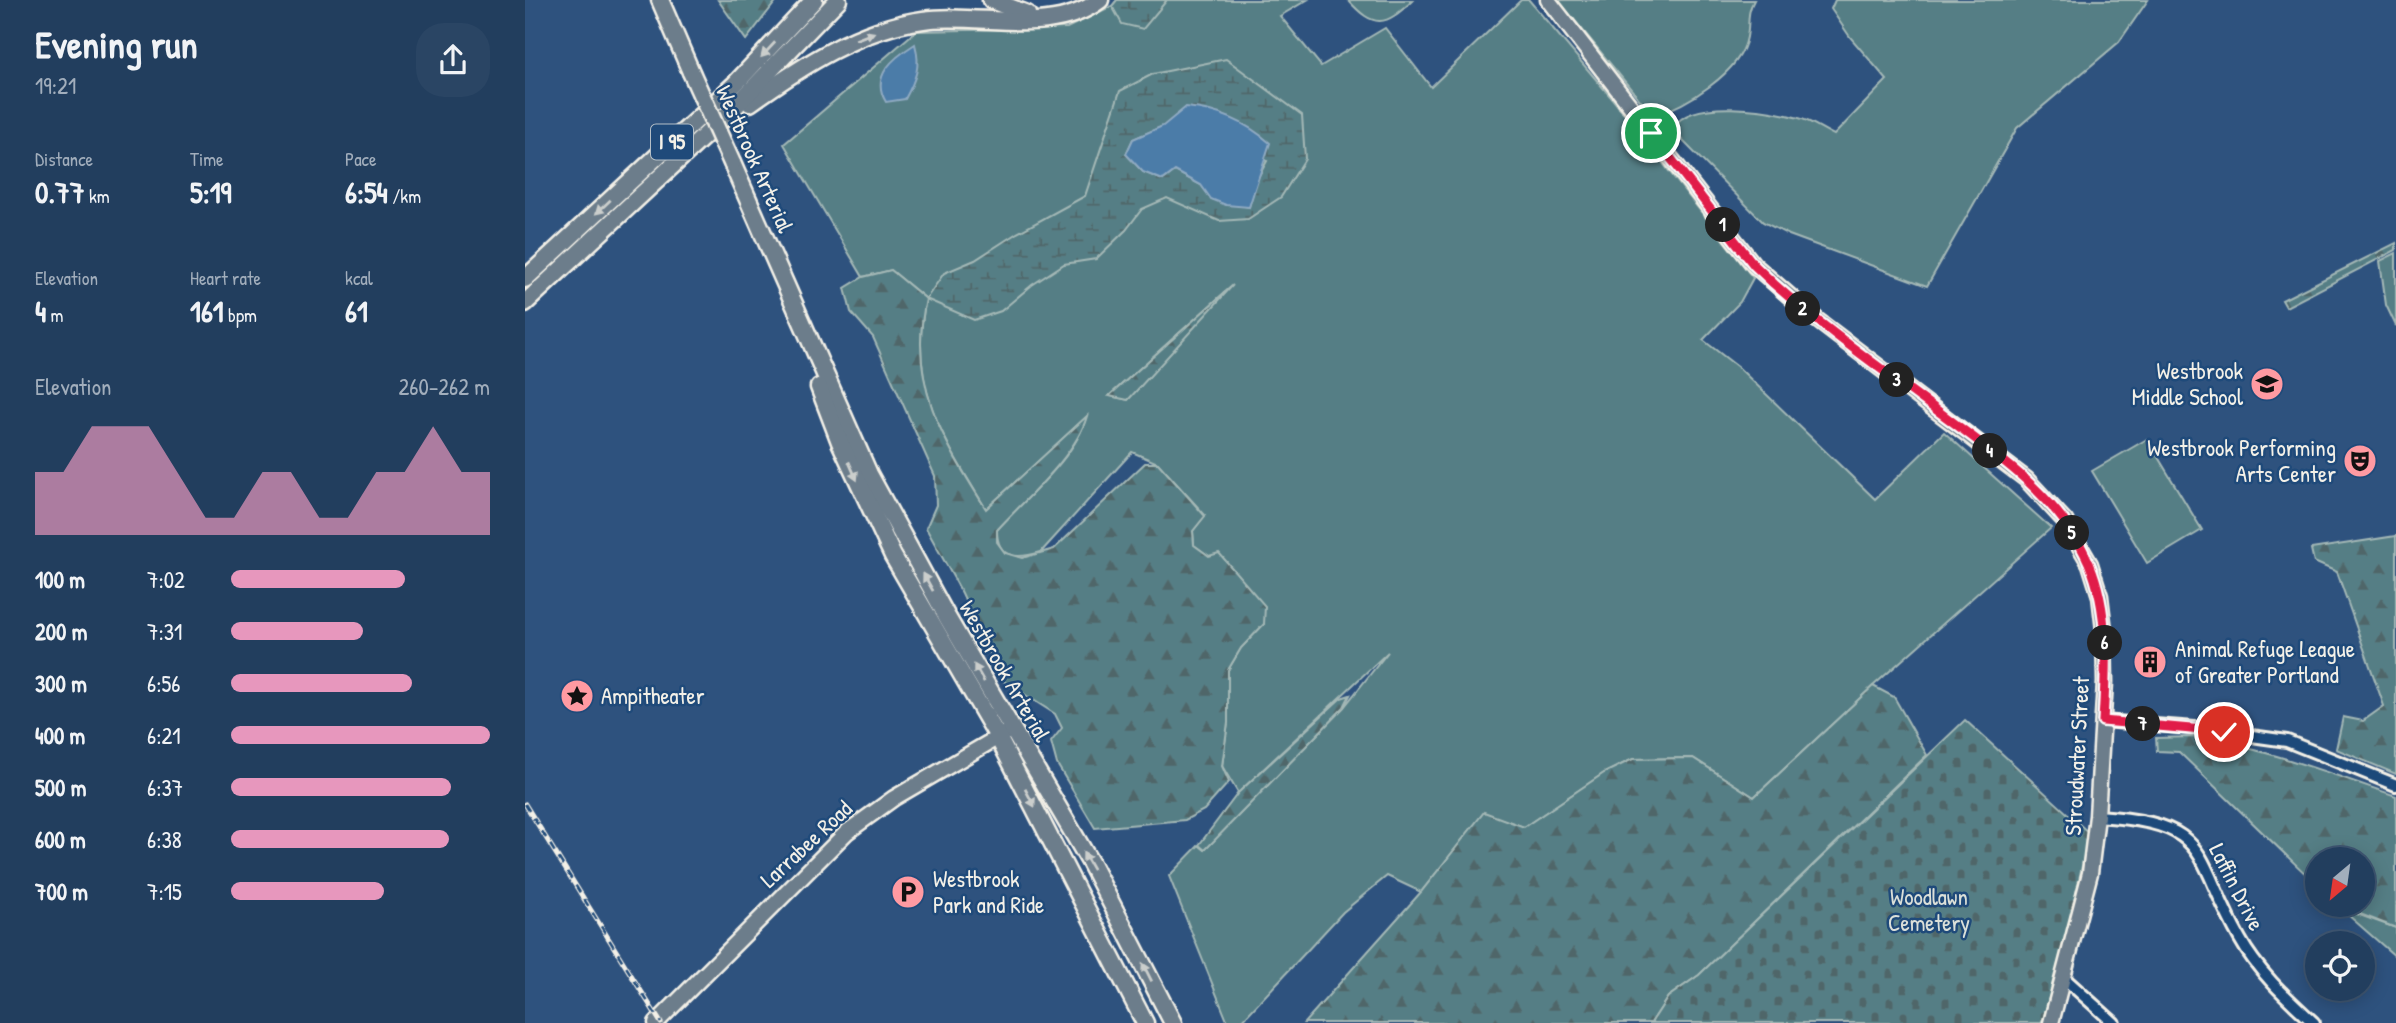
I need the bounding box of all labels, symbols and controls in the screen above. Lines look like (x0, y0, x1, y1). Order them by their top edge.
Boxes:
text: Evening run (35, 18, 198, 70)
button: share (416, 23, 490, 97)
one-way arrow (855, 30, 876, 41)
one-way arrow (760, 41, 776, 59)
text: 19:21 (35, 70, 76, 101)
street label: Westbrook Arterial (709, 80, 802, 238)
pin (1621, 103, 1681, 163)
icon: arrive (1632, 114, 1670, 152)
road number: I 95 (651, 124, 693, 160)
text: Distance (35, 146, 93, 172)
text: Time (190, 146, 224, 172)
text: Pace (345, 146, 377, 172)
text: 0.77 (35, 172, 85, 212)
text: 5:19 (190, 172, 232, 212)
text: 6:54 (345, 172, 388, 212)
text: km (85, 183, 110, 209)
text: /km (388, 183, 421, 209)
one-way arrow (595, 198, 612, 214)
pin: 1 (1705, 208, 1741, 243)
text: 1 (1719, 211, 1726, 237)
text: Elevation (35, 265, 98, 291)
text: Heart rate (190, 265, 261, 291)
text: kcal (345, 265, 373, 291)
text: 4 (35, 291, 46, 331)
text: 161 (190, 291, 224, 331)
text: 61 (345, 291, 368, 331)
pin: 2 (1785, 292, 1821, 326)
text: 2 (1798, 295, 1807, 321)
text: m (46, 302, 64, 328)
text: bpm (224, 302, 257, 328)
place label: Westbrook Middle School (2132, 355, 2244, 412)
pin: 3 (1879, 362, 1915, 398)
school or university icon: Westbrook Middle School (2248, 365, 2286, 403)
text: 3 (1892, 366, 1901, 392)
text: Elevation (35, 371, 111, 402)
text: 260–262 m (398, 371, 490, 402)
place label: Westbrook Performing Arts Center (2147, 432, 2336, 489)
pin: 4 (1973, 434, 2007, 468)
text: 4 (1986, 437, 1993, 463)
theatre icon: Westbrook Performing Arts Center (2341, 442, 2379, 480)
one-way arrow (847, 461, 859, 481)
pin: 5 (2055, 516, 2089, 550)
text: 5 (2067, 519, 2076, 545)
text: 100 m (35, 564, 85, 595)
text: 7:02 (147, 564, 185, 595)
one-way arrow (922, 572, 933, 592)
street label: Westbrook Arterial (952, 595, 1059, 748)
text: 200 m (35, 616, 87, 647)
text: 7:31 (147, 616, 182, 647)
pin: 6 (2087, 626, 2123, 660)
text: 6 (2101, 629, 2108, 655)
place label: Animal Refuge League of Greater Portland (2175, 633, 2355, 690)
building icon: Animal Refuge League of Greater Portland (2131, 643, 2169, 681)
one-way arrow (973, 664, 985, 683)
text: 300 m (35, 668, 87, 699)
text: 6:56 (147, 668, 180, 699)
street label: Stroudwater Street (2057, 675, 2096, 836)
place icon: Ampitheater (558, 677, 596, 715)
place label: Ampitheater (601, 680, 705, 711)
pin (2194, 702, 2254, 762)
pin: 7 (2125, 706, 2161, 742)
text: 7 (2138, 710, 2147, 736)
icon: check (2205, 713, 2243, 751)
text: 400 m (35, 720, 85, 751)
text: 6:21 (147, 720, 181, 751)
text: 500 m (35, 772, 86, 803)
text: 6:37 (147, 772, 183, 803)
one-way arrow (1024, 788, 1036, 807)
street label: Larrabee Road (753, 793, 858, 894)
text: 600 m (35, 824, 86, 855)
text: 6:38 (147, 824, 182, 855)
street label: Laffin Drive (2202, 838, 2273, 936)
north arrow (2305, 847, 2375, 917)
map controls (2305, 847, 2375, 1001)
one-way arrow (1082, 851, 1095, 870)
place label: Westbrook Park and Ride (933, 863, 1044, 920)
parking icon: Westbrook Park and Ride (889, 873, 927, 911)
text: 700 m (35, 876, 88, 907)
text: 7:15 (147, 876, 182, 907)
park label: Woodlawn Cemetery (1888, 881, 1970, 938)
button: locate (2305, 931, 2375, 1001)
one-way arrow (1142, 962, 1153, 982)

